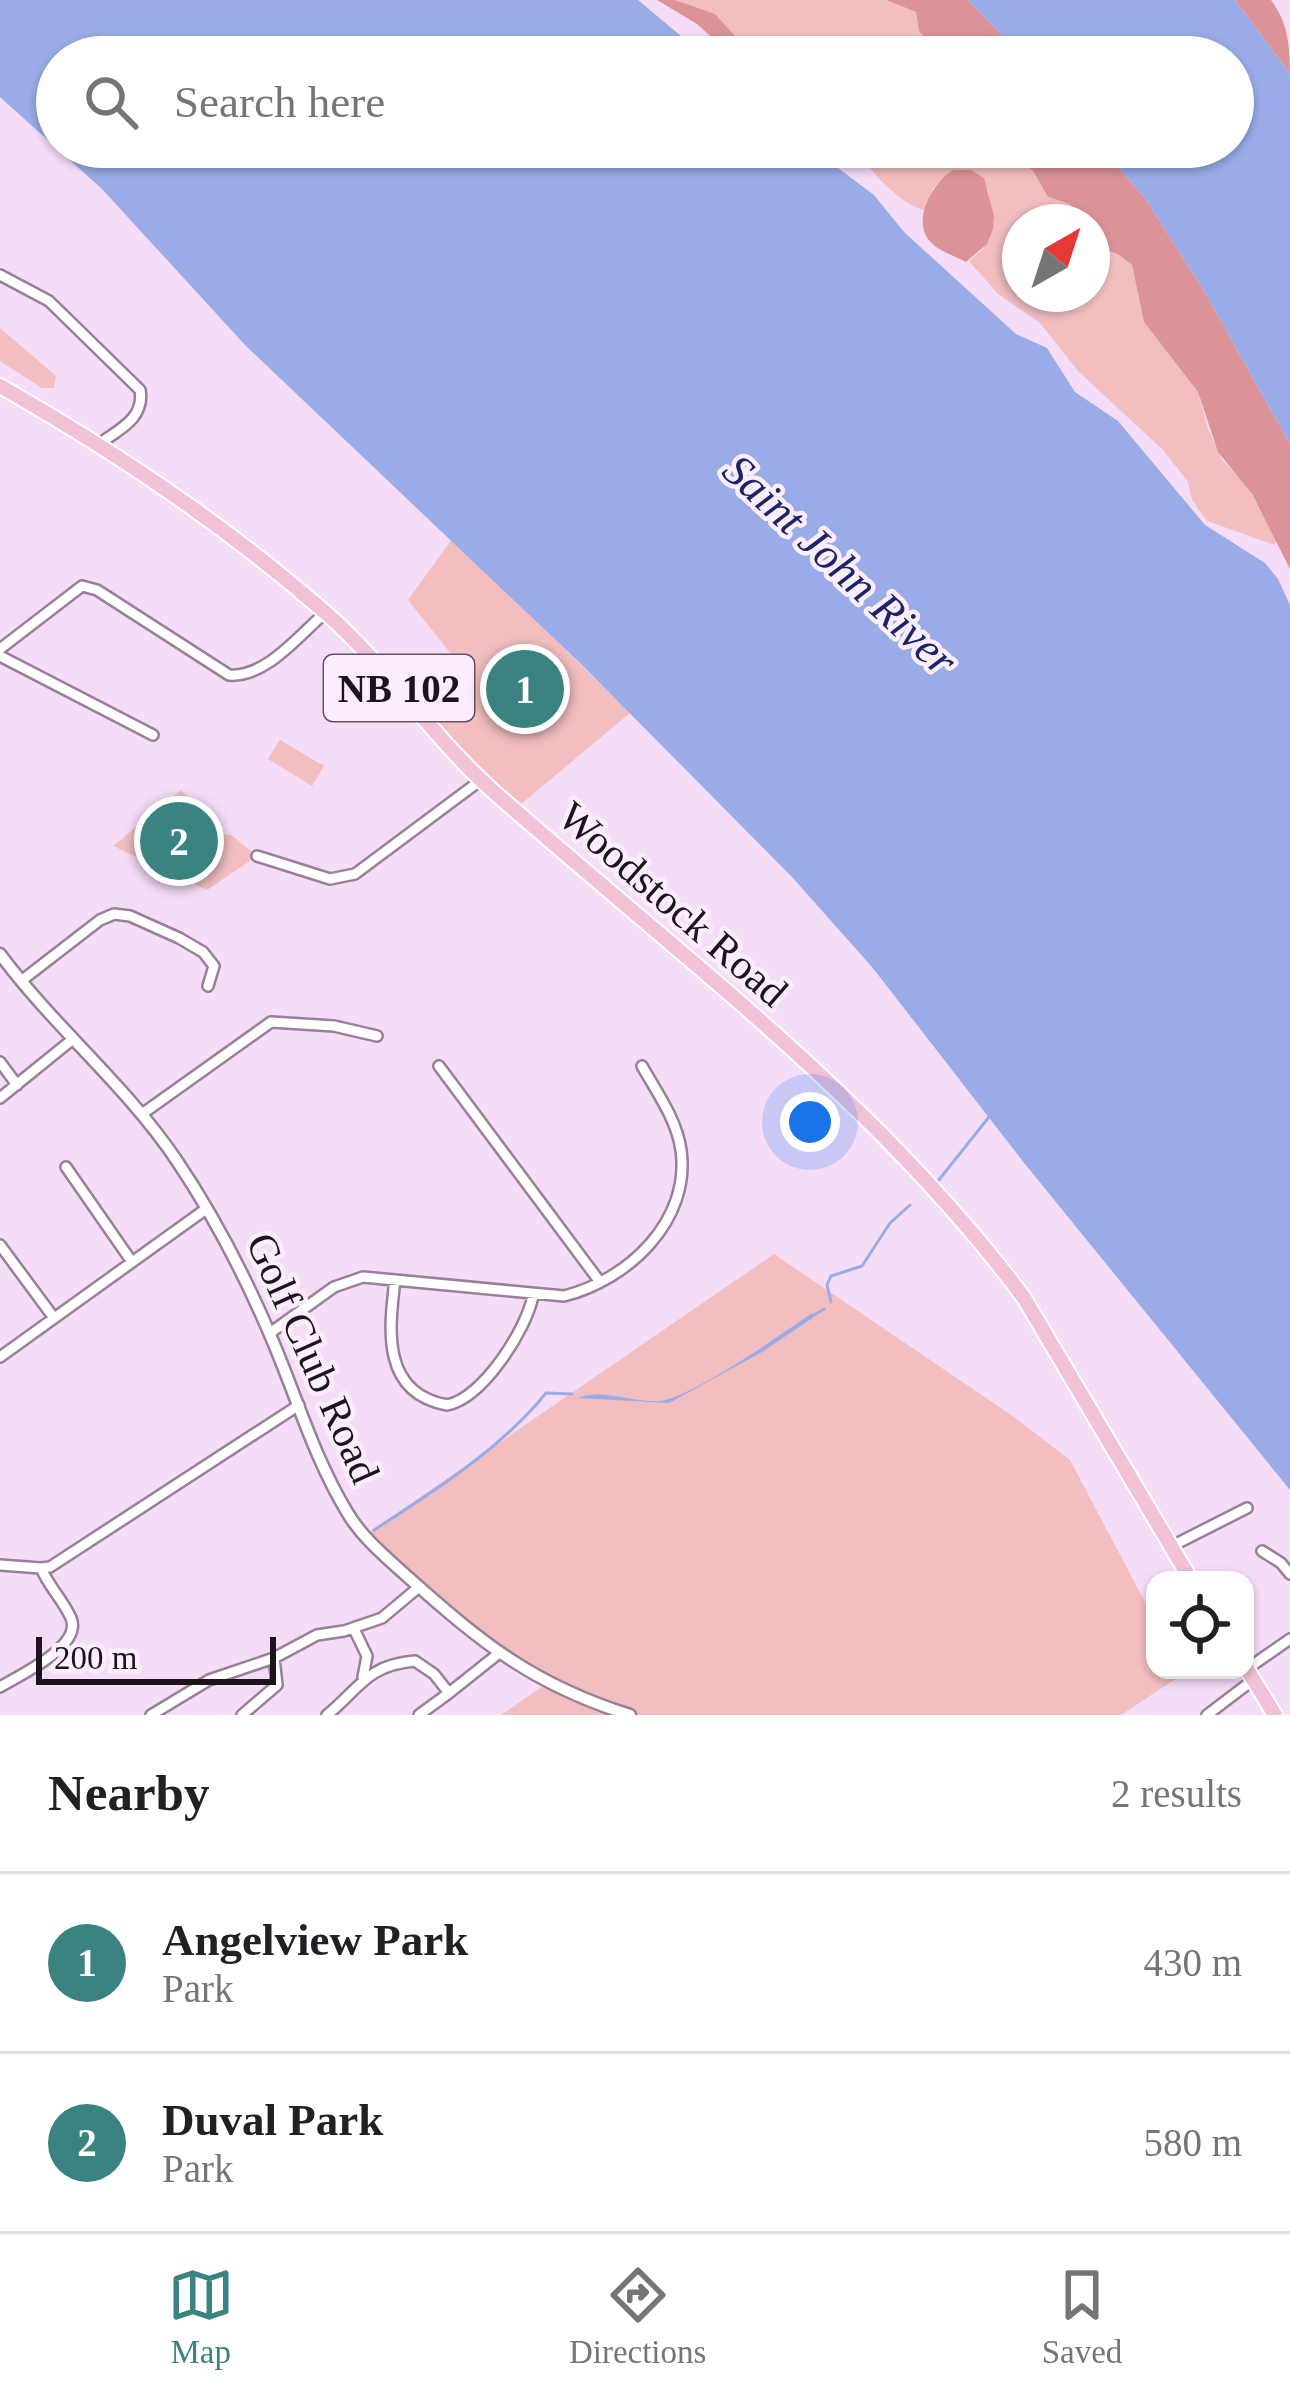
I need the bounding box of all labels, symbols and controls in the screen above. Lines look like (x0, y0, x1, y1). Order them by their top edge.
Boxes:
search box (36, 36, 1254, 168)
icon: search (78, 69, 144, 135)
text: Search here (174, 77, 385, 127)
north arrow (1002, 204, 1110, 312)
water label: Saint John River (713, 444, 967, 686)
pin: 1 (486, 644, 564, 734)
road number: NB 102 (324, 655, 474, 721)
street label: Woodstock Road (550, 792, 796, 1016)
pin: 2 (140, 796, 218, 886)
your location (780, 1092, 840, 1152)
street label: Golf Club Road (237, 1226, 389, 1490)
map controls (1146, 1571, 1254, 1679)
button: locate (1146, 1571, 1254, 1679)
scale bar (36, 1631, 276, 1684)
text: 200 m (54, 1640, 137, 1676)
text: Nearby (48, 1765, 209, 1821)
text: 2 results (1111, 1772, 1242, 1815)
text: Angelview Park (162, 1915, 468, 1965)
text: 1 (77, 1941, 97, 1984)
text: 430 m (1143, 1941, 1242, 1984)
text: Park (162, 1967, 234, 2010)
text: Duval Park (162, 2095, 383, 2145)
text: 2 (77, 2121, 97, 2164)
text: 580 m (1143, 2121, 1242, 2164)
text: Park (162, 2147, 234, 2190)
tab: Map (168, 2262, 234, 2371)
tab: Directions (569, 2262, 706, 2371)
tab: Saved (1042, 2262, 1122, 2371)

